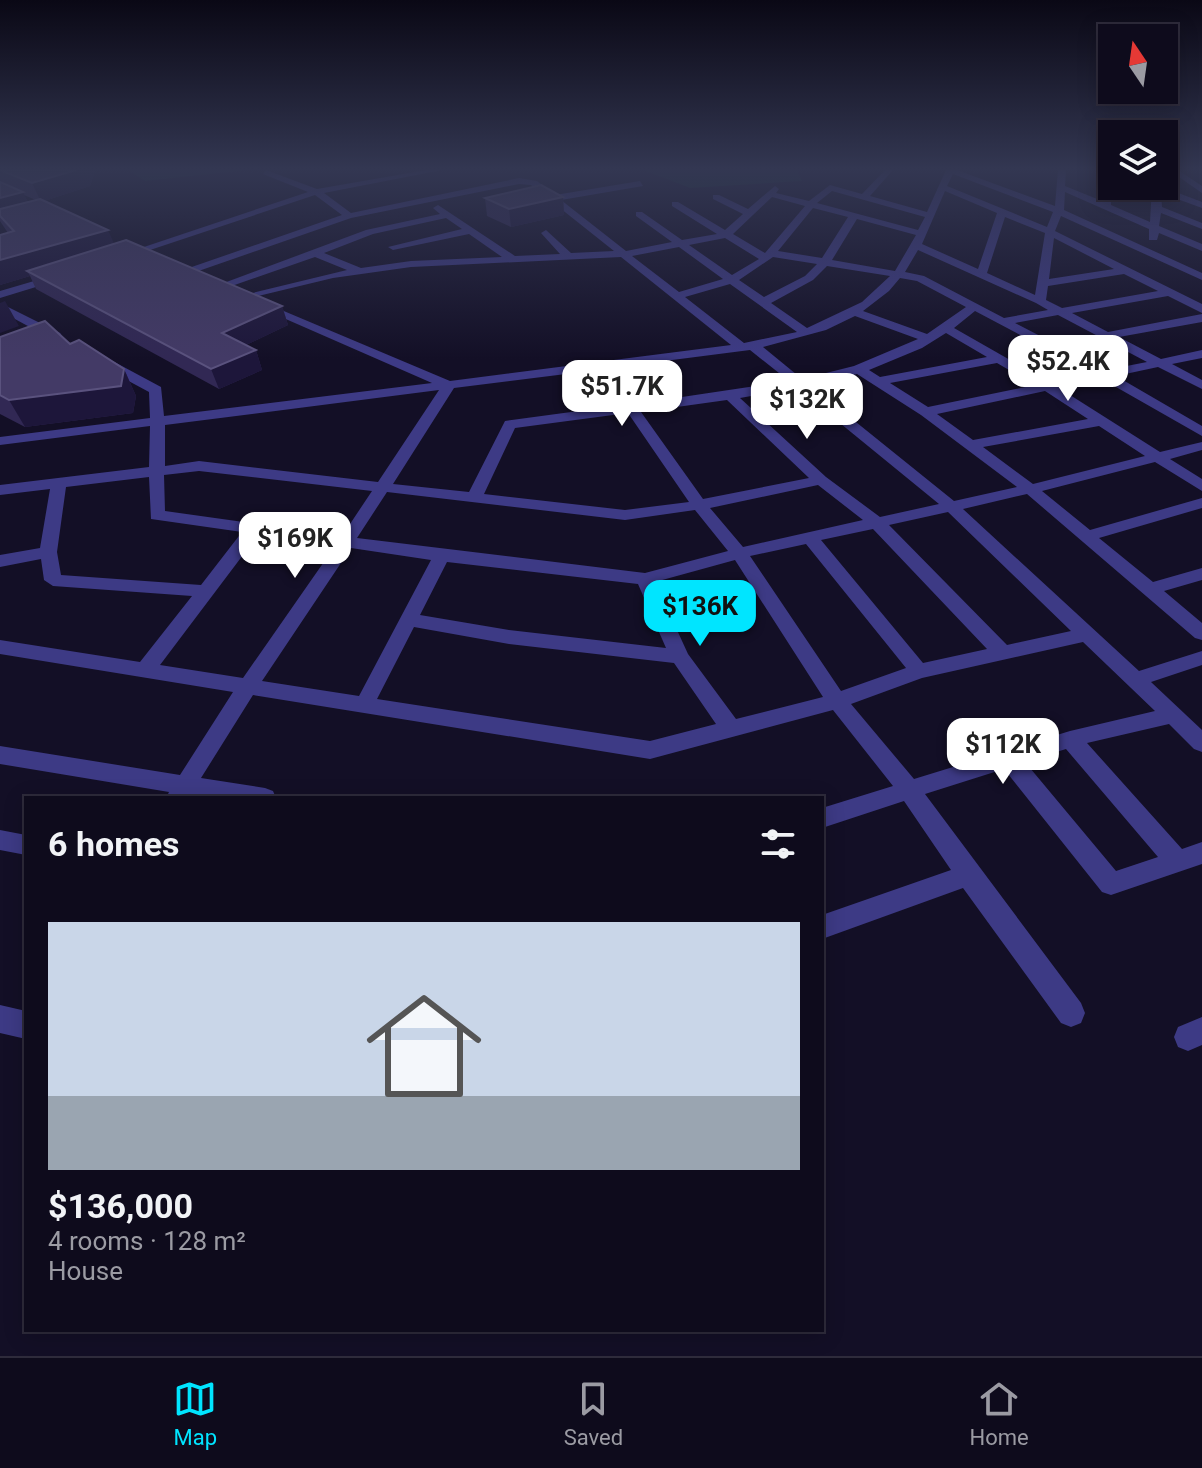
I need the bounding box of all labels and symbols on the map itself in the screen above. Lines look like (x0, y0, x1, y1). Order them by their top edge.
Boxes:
north arrow (1098, 24, 1178, 104)
pin: $52.4K (1003, 335, 1133, 403)
pin: $51.7K (557, 360, 687, 428)
pin: $132K (751, 373, 863, 441)
pin: $169K (239, 512, 351, 580)
pin: $136K (644, 580, 756, 648)
pin: $112K (947, 718, 1059, 786)

